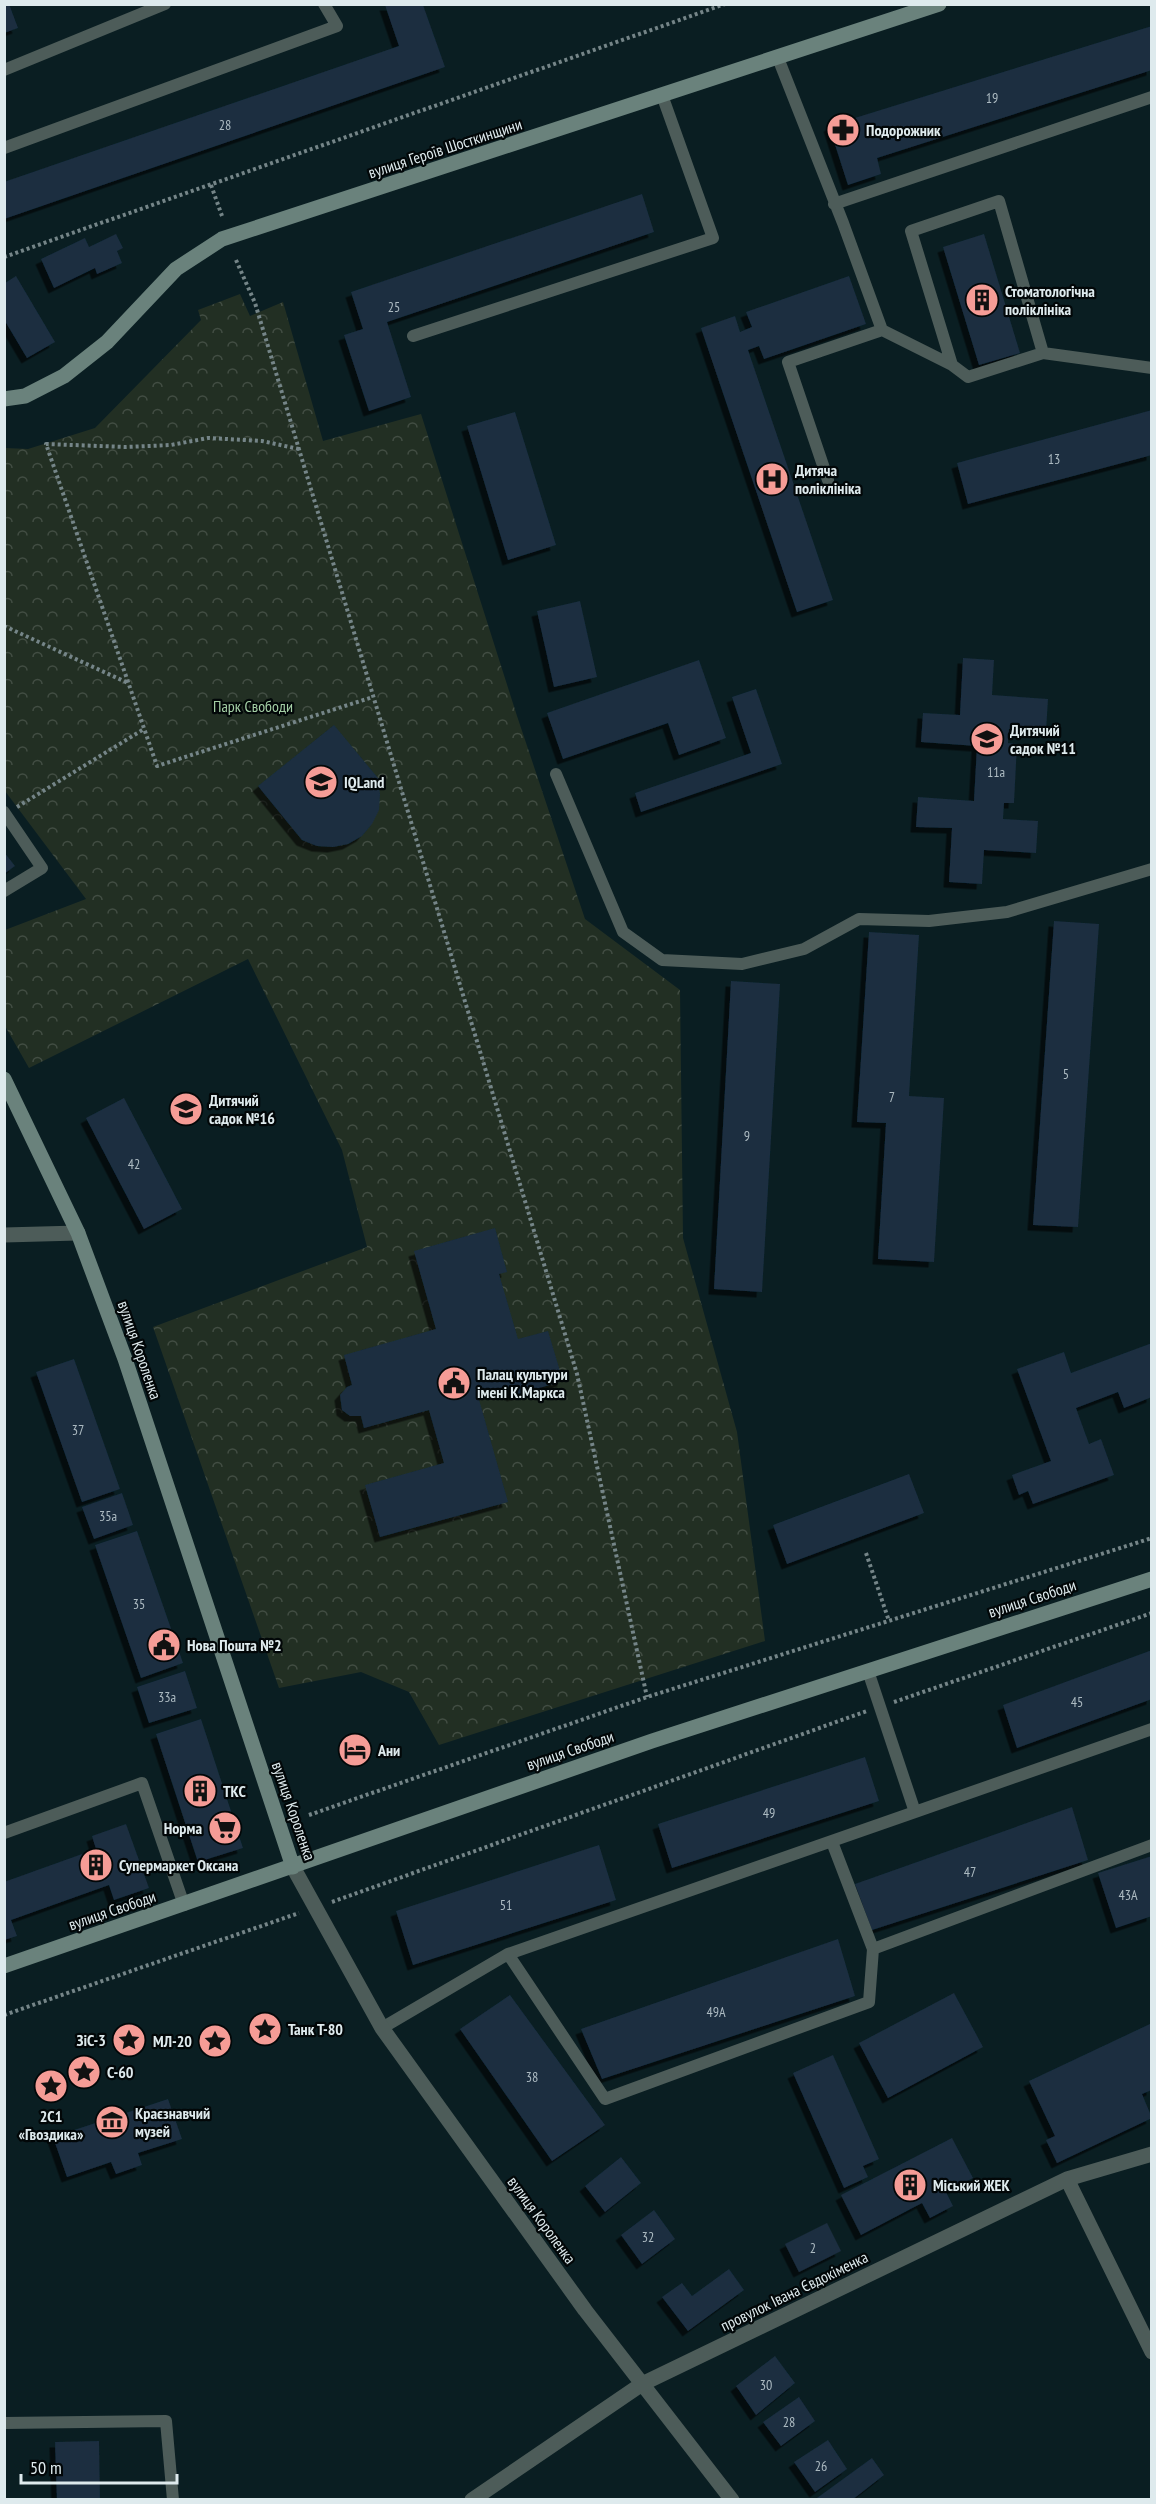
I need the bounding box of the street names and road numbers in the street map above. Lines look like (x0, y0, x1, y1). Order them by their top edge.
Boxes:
street label: вулиця Героїв Шосткинщини (366, 114, 524, 182)
street label: вулиця Короленка (114, 1298, 166, 1402)
street label: вулиця Свободи (986, 1574, 1078, 1622)
street label: вулиця Свободи (524, 1726, 616, 1774)
street label: вулиця Короленка (268, 1759, 320, 1863)
street label: вулиця Свободи (66, 1886, 158, 1934)
street label: вулиця Короленка (504, 2172, 580, 2268)
street label: провулок Івана Євдокіменка (717, 2247, 871, 2335)

